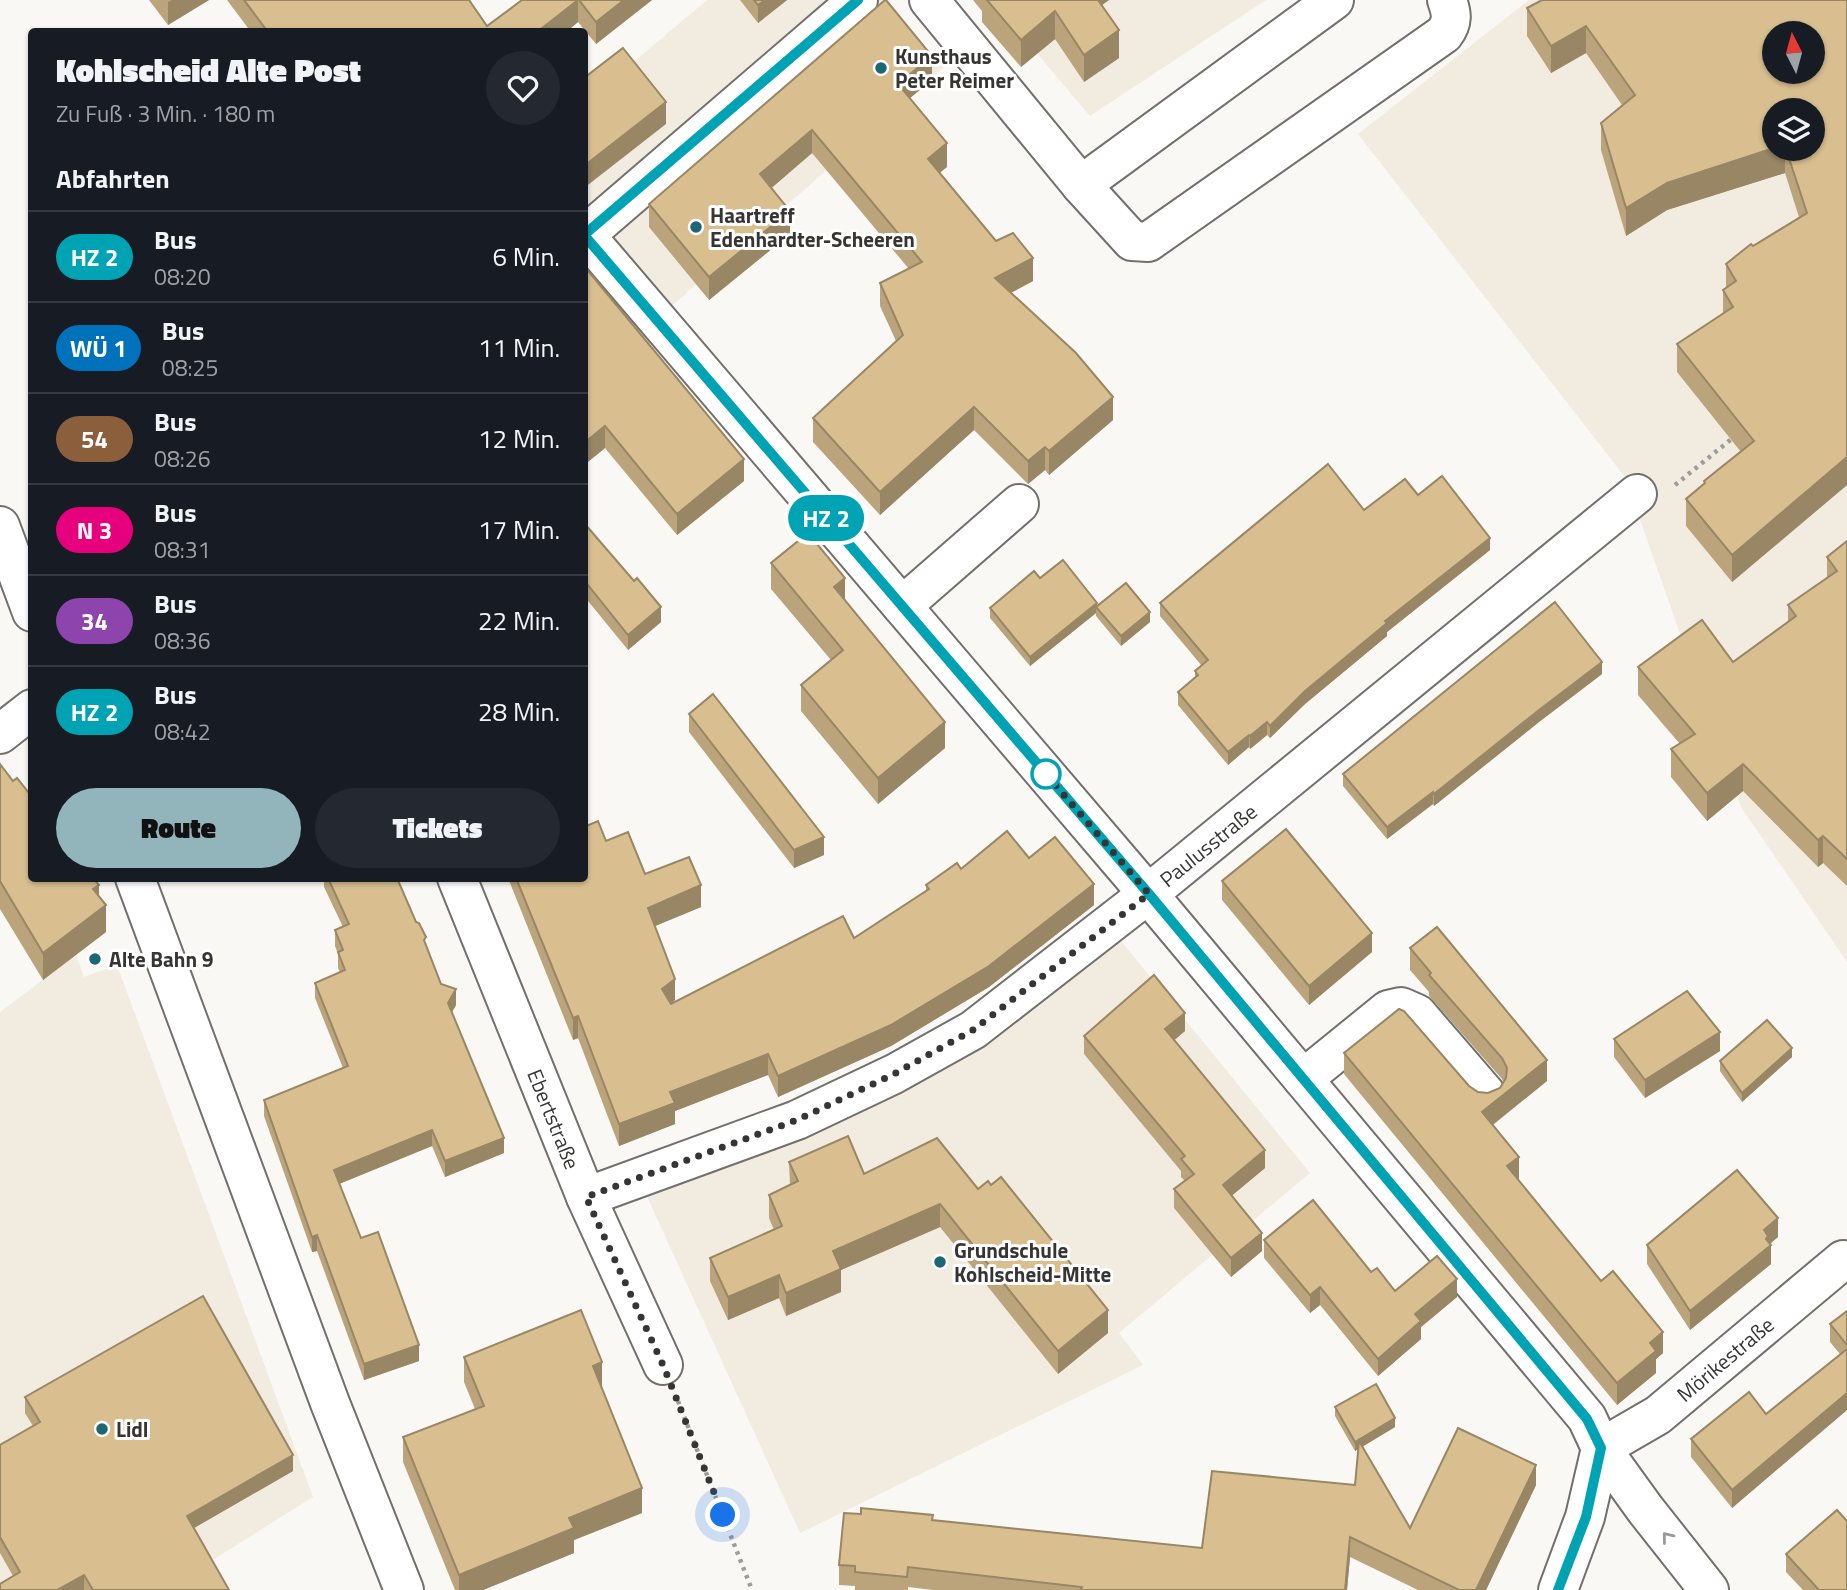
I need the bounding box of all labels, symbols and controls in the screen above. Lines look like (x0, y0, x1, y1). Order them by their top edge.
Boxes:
north arrow (1762, 21, 1825, 84)
map controls (1762, 21, 1825, 161)
place label: Kunsthaus Peter Reimer (895, 40, 1014, 96)
text: Kohlscheid Alte Post (56, 45, 361, 95)
button: heart (486, 51, 560, 125)
marker: Kunsthaus Peter Reimer (873, 60, 889, 76)
text: Zu Fuß · 3 Min. · 180 m (56, 96, 275, 131)
button: layers (1762, 98, 1825, 161)
text: Abfahrten (56, 159, 170, 198)
place label: Haartreff Edenhardter-Scheeren (710, 199, 915, 255)
marker: Haartreff Edenhardter-Scheeren (688, 219, 704, 235)
text: Bus (154, 220, 196, 259)
text: 6 Min. (493, 237, 560, 276)
text: HZ 2 (71, 239, 118, 275)
text: 08:20 (154, 259, 211, 294)
text: Bus (162, 311, 204, 350)
text: 11 Min. (478, 328, 560, 367)
text: WÜ 1 (70, 330, 127, 366)
text: 08:25 (162, 350, 218, 385)
text: Bus (154, 402, 196, 441)
text: 12 Min. (478, 419, 560, 458)
text: 54 (81, 421, 108, 457)
text: 08:26 (154, 441, 211, 476)
text: Bus (154, 493, 196, 532)
line badge: HZ 2 (777, 495, 875, 541)
text: HZ 2 (802, 500, 850, 536)
text: 17 Min. (478, 510, 560, 549)
text: N 3 (77, 512, 112, 548)
text: 08:31 (154, 532, 211, 567)
text: Bus (154, 584, 196, 623)
text: 22 Min. (478, 601, 560, 640)
text: 34 (81, 603, 108, 639)
text: 08:36 (154, 623, 211, 658)
text: Bus (154, 675, 196, 714)
text: 28 Min. (478, 692, 560, 731)
text: HZ 2 (71, 694, 118, 730)
text: 08:42 (154, 714, 211, 749)
unlabelled marker (1031, 759, 1061, 789)
button: Route (56, 788, 301, 868)
button: Tickets (315, 788, 560, 868)
street label: Paulusstraße (1152, 796, 1264, 894)
place label: Alte Bahn 9 (109, 943, 213, 975)
marker: Alte Bahn 9 (87, 951, 103, 967)
street label: Ebertstraße (519, 1064, 589, 1174)
place label: Grundschule Kohlscheid-Mitte (954, 1234, 1111, 1290)
marker: Grundschule Kohlscheid-Mitte (932, 1254, 948, 1270)
street label: Mörikestraße (1669, 1309, 1781, 1409)
place label: Lidl (116, 1413, 149, 1445)
marker: Lidl (94, 1421, 110, 1437)
your location (705, 1497, 740, 1532)
one-way arrow (1663, 1532, 1675, 1545)

